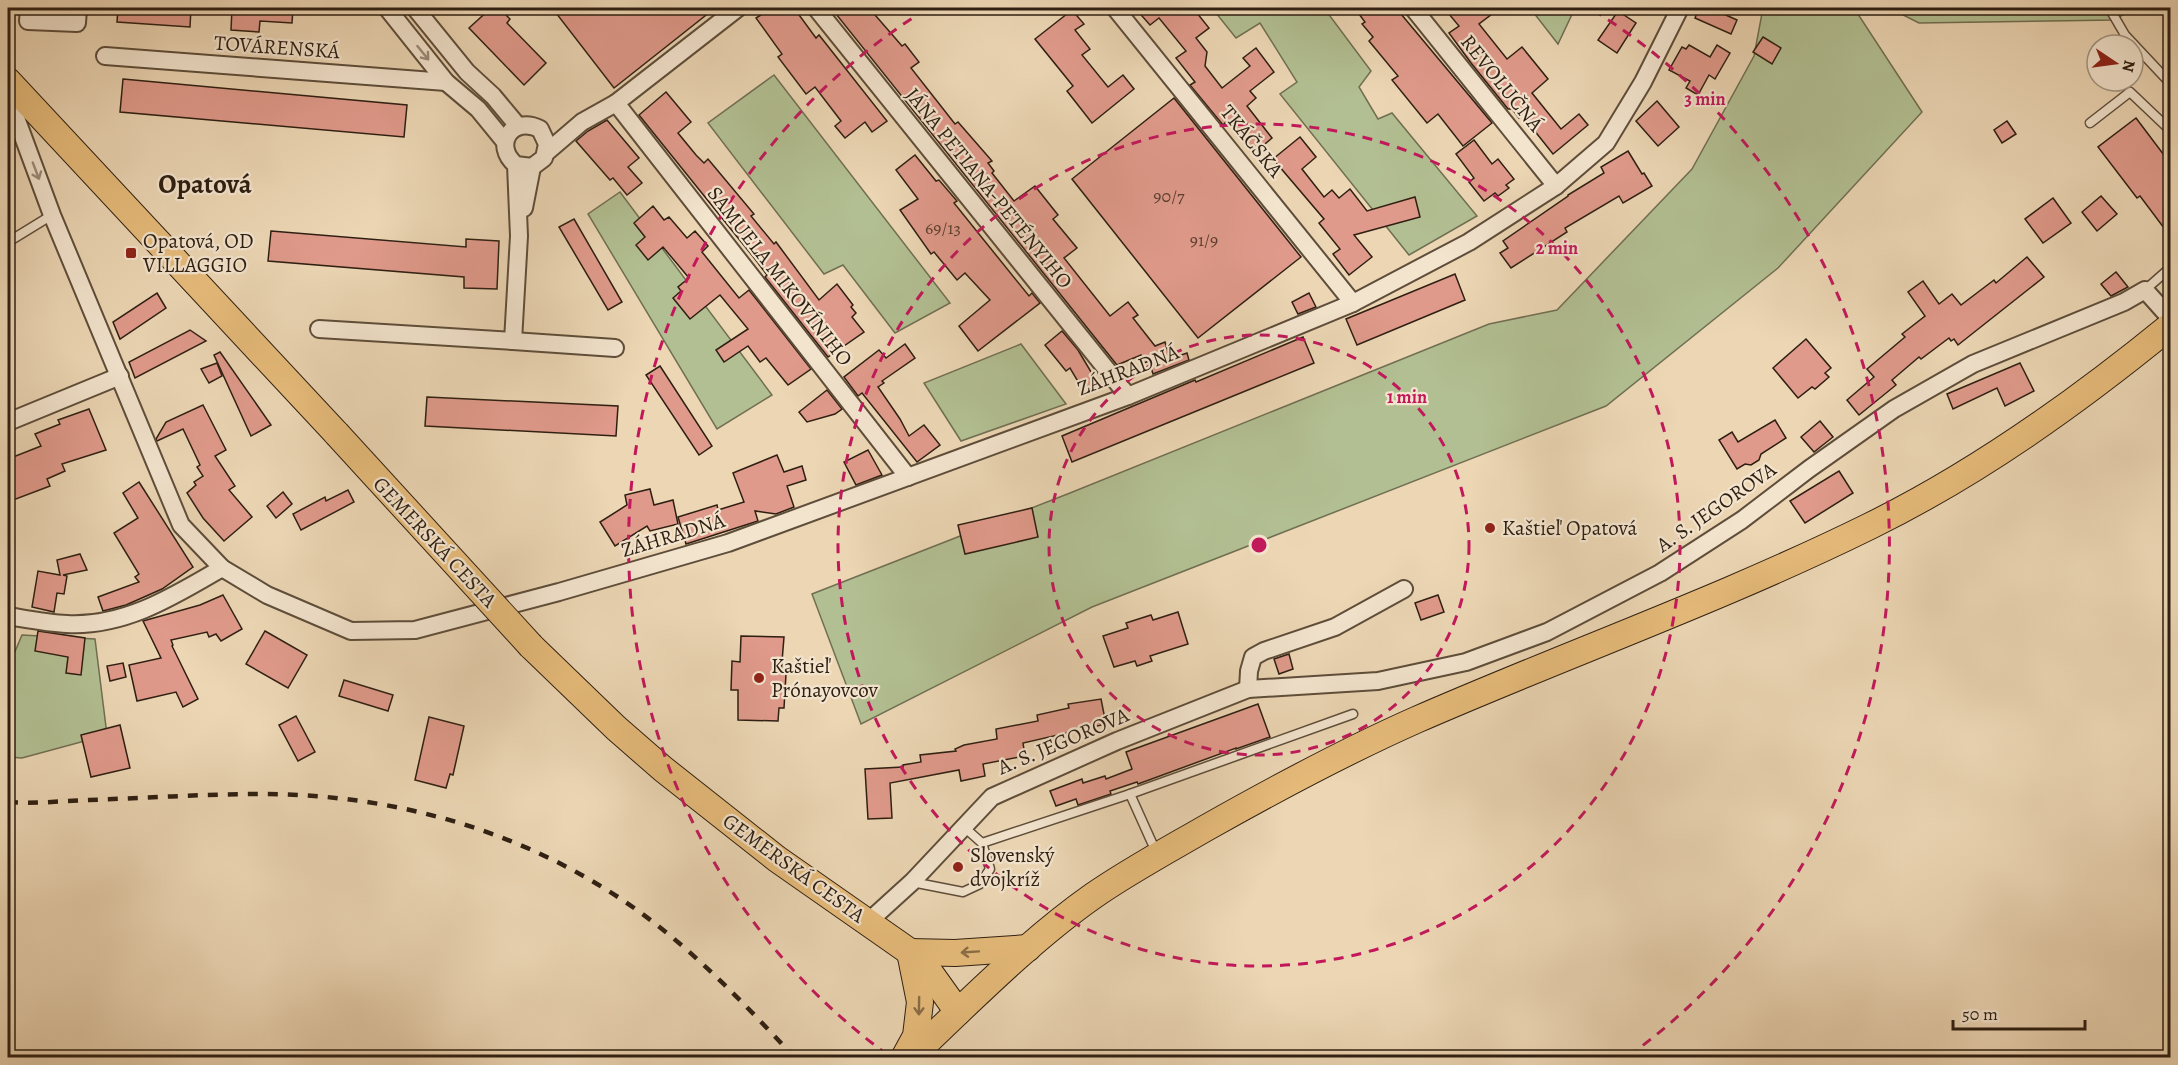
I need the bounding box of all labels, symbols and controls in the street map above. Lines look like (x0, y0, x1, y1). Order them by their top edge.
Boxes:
street label: TOVÁRENSKÁ (213, 29, 341, 65)
street label: REVOLUČNÁ (1454, 29, 1550, 138)
north arrow (2085, 33, 2145, 93)
one-way arrow (416, 45, 429, 61)
text: N (2117, 58, 2141, 75)
street label: JÁNA PETIANA-PETÉNYIHO (899, 82, 1079, 294)
text: 3 min (1684, 87, 1726, 111)
street label: TKÁČSKA (1214, 99, 1290, 184)
one-way arrow (31, 161, 42, 180)
district label: Opatová (158, 166, 252, 202)
street label: SAMUELA MIKOVÍNIHO (701, 180, 859, 372)
house number: 90/7 (1153, 184, 1185, 208)
house number: 69/13 (925, 216, 961, 240)
place label: Opatová, OD VILLAGGIO (142, 227, 253, 279)
house number: 91/9 (1190, 228, 1218, 252)
text: 2 min (1536, 236, 1578, 260)
marker: Opatová, OD VILLAGGIO (124, 246, 138, 260)
street label: ZÁHRADNÁ (1073, 337, 1184, 402)
text: 1 min (1387, 385, 1427, 409)
street label: A. S. JEGOROVA (1650, 455, 1782, 559)
street label: GEMERSKÁ CESTA (367, 470, 504, 614)
street label: ZÁHRADNÁ (618, 506, 729, 564)
place label: Kaštieľ Opatová (1502, 514, 1637, 542)
marker: Kaštieľ Opatová (1483, 521, 1497, 535)
centre of rings (1249, 535, 1269, 555)
place label: Kaštieľ Prónayovcov (771, 652, 878, 704)
marker: Kaštieľ Prónayovcov (752, 671, 766, 685)
street label: A. S. JEGOROVA (992, 700, 1134, 782)
street label: GEMERSKÁ CESTA (717, 807, 871, 930)
place label: Slovenský dvojkríž (970, 841, 1055, 893)
marker: Slovenský dvojkríž (951, 860, 965, 874)
one-way arrow (960, 947, 980, 958)
scale bar (1953, 993, 2085, 1031)
one-way arrow (913, 995, 924, 1015)
text: 50 m (1962, 1002, 1998, 1026)

